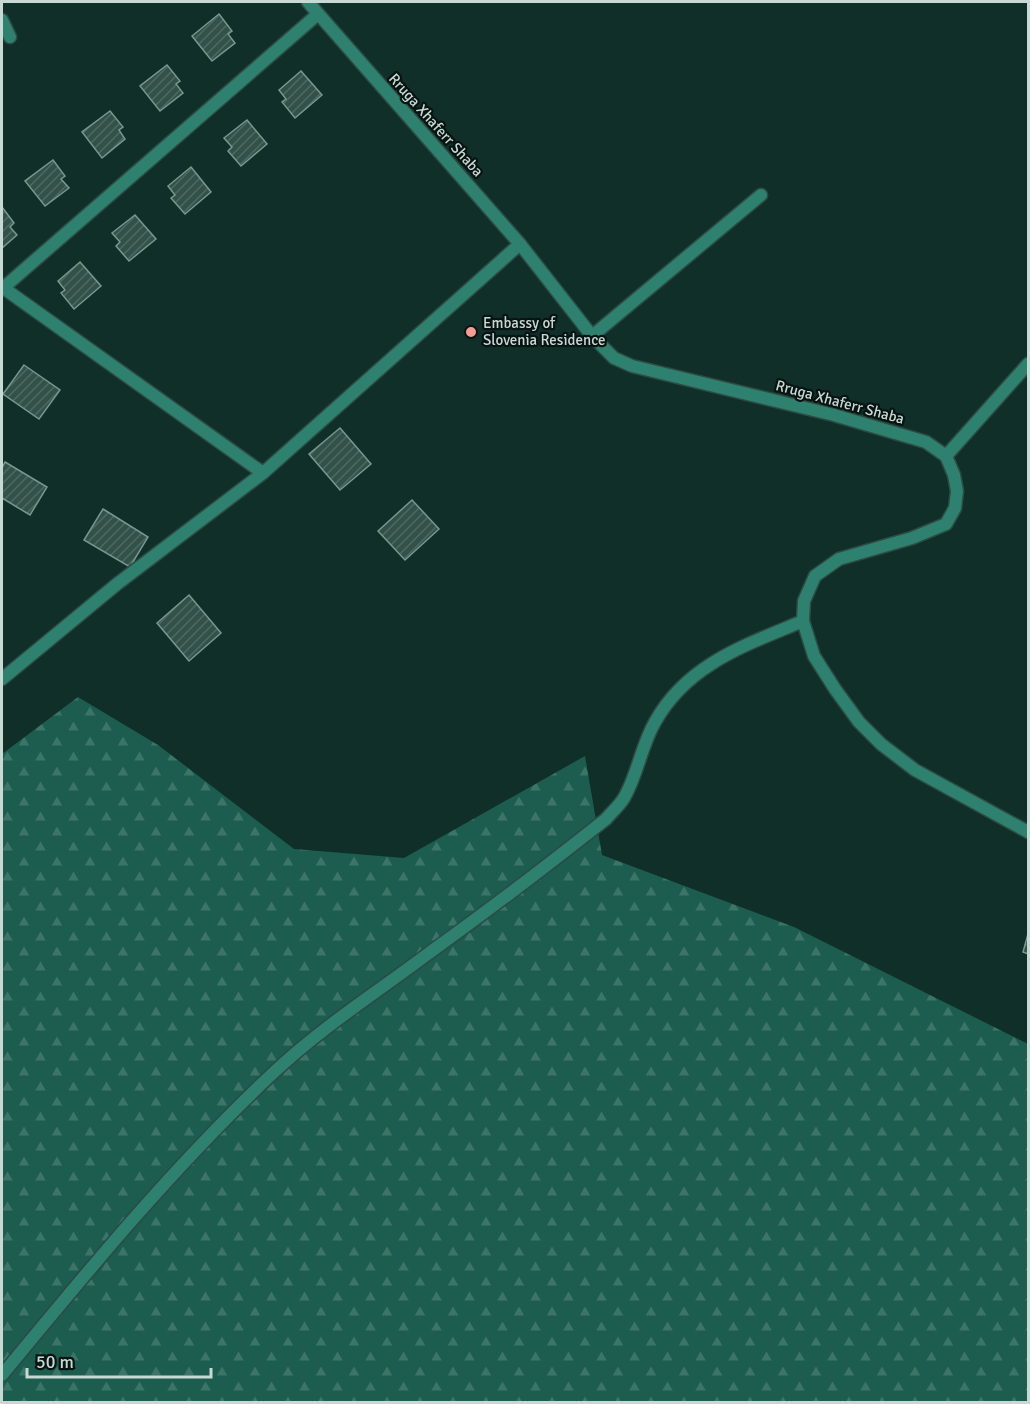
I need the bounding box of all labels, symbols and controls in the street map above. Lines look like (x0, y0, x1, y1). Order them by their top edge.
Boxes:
street label: Rruga Xhaferr Shaba (385, 70, 487, 180)
place label: Embassy of Slovenia Residence (483, 314, 606, 349)
marker: Embassy of Slovenia Residence (464, 325, 478, 339)
street label: Rruga Xhaferr Shaba (774, 376, 906, 428)
scale bar (27, 1341, 212, 1379)
text: 50 m (36, 1351, 74, 1373)

